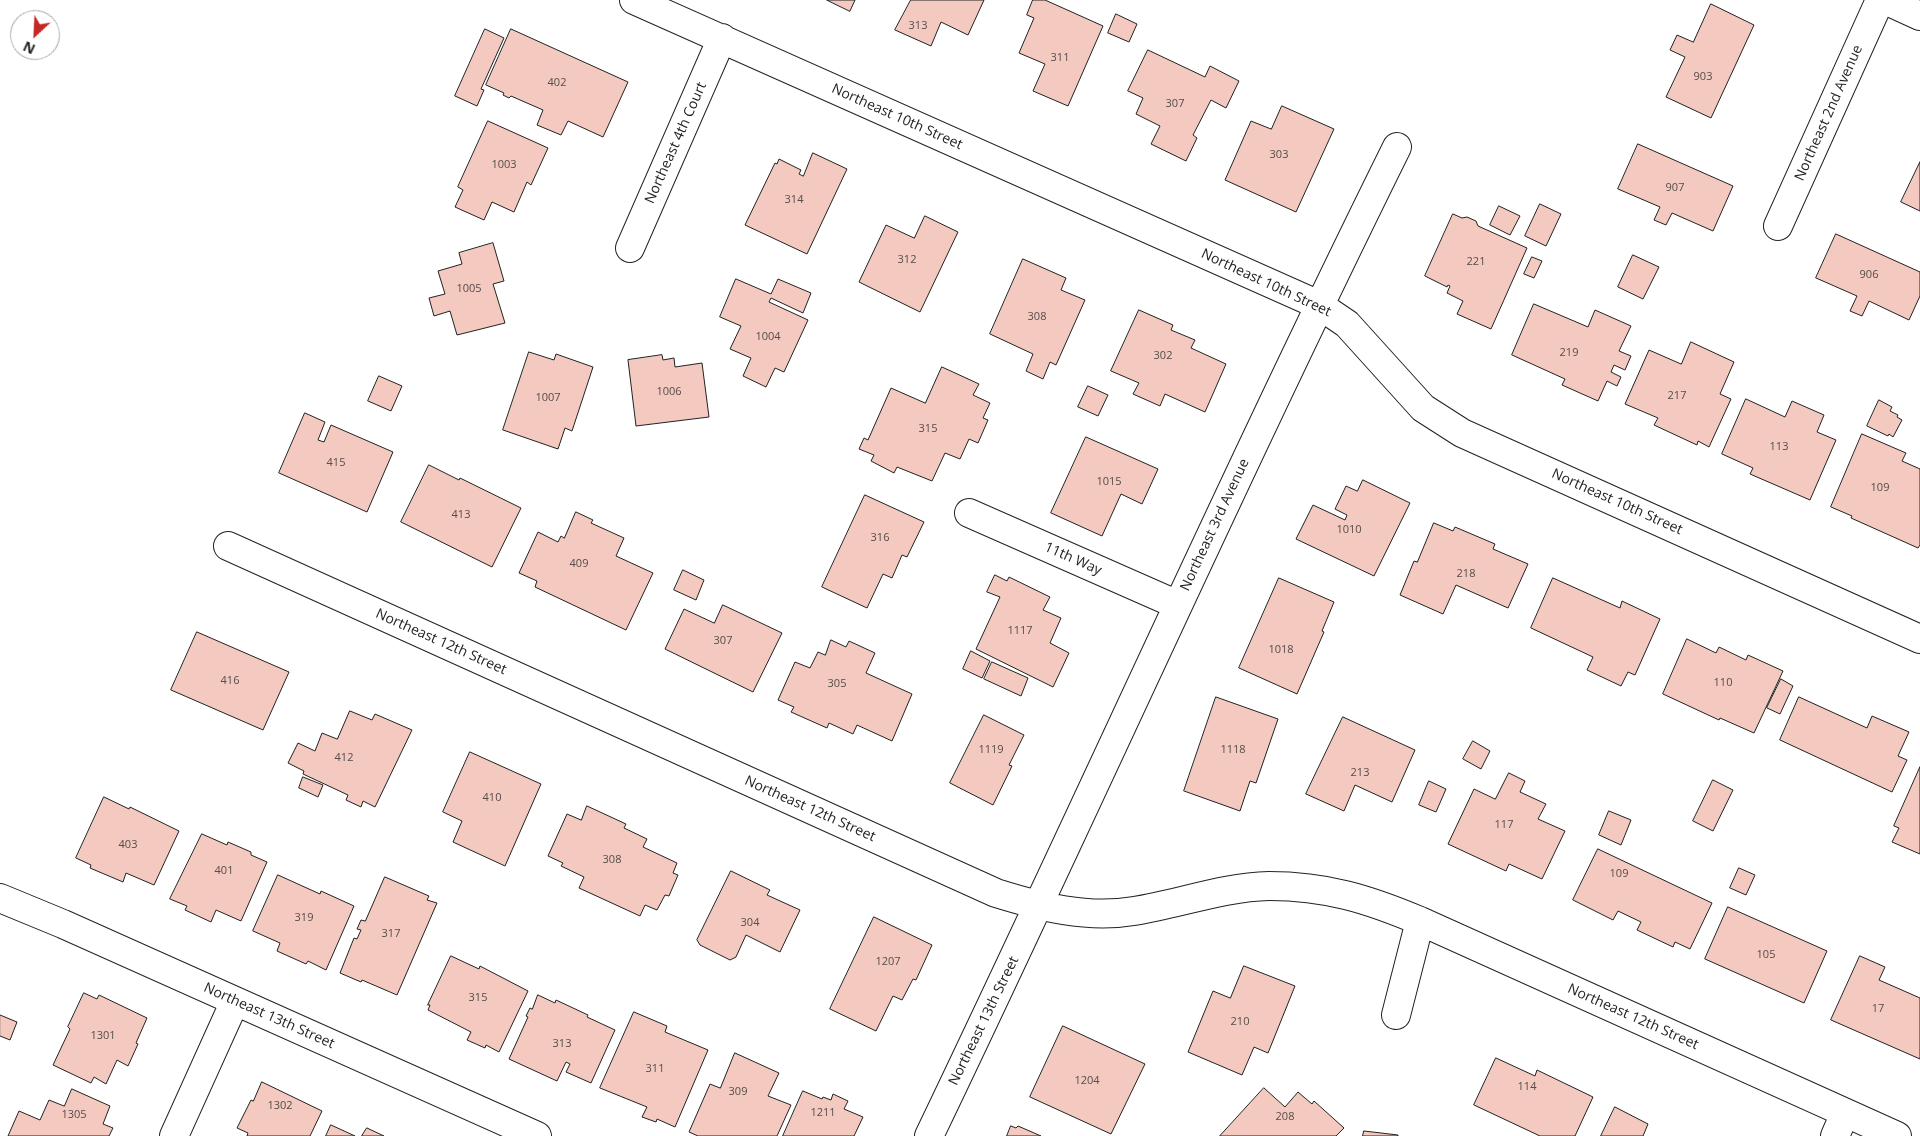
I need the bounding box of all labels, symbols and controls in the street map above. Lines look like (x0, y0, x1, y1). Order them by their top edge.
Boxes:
north arrow (10, 10, 60, 60)
house number: 313 (909, 19, 927, 33)
text: N (20, 37, 38, 59)
street label: Northeast 2nd Avenue (1791, 43, 1867, 183)
house number: 311 (1051, 51, 1069, 65)
house number: 903 (1694, 70, 1712, 84)
house number: 402 (548, 76, 566, 90)
street label: Northeast 4th Court (642, 80, 710, 206)
street label: Northeast 10th Street (829, 81, 965, 153)
house number: 307 (1166, 97, 1184, 111)
house number: 303 (1270, 148, 1288, 162)
house number: 1003 (491, 158, 517, 172)
house number: 907 (1666, 181, 1684, 195)
house number: 314 (785, 193, 803, 207)
street label: Northeast 10th Street (1198, 245, 1334, 321)
house number: 312 (898, 253, 916, 267)
house number: 221 (1467, 255, 1485, 269)
house number: 906 (1860, 268, 1878, 282)
house number: 1005 (456, 282, 482, 296)
house number: 308 (1028, 310, 1046, 324)
house number: 1004 (755, 330, 781, 344)
house number: 219 (1560, 346, 1578, 360)
house number: 302 (1154, 349, 1172, 363)
house number: 1006 (656, 385, 682, 399)
house number: 217 (1668, 389, 1686, 403)
house number: 1007 (535, 391, 561, 405)
house number: 315 (919, 422, 937, 436)
house number: 113 (1770, 440, 1788, 454)
house number: 415 (327, 456, 345, 470)
street label: Northeast 3rd Avenue (1177, 456, 1253, 594)
street label: Northeast 10th Street (1549, 466, 1685, 538)
house number: 1015 (1096, 475, 1122, 489)
house number: 109 (1871, 481, 1889, 495)
house number: 413 (452, 508, 470, 522)
house number: 1010 (1336, 523, 1362, 537)
house number: 316 (871, 531, 889, 545)
street label: 11th Way (1042, 539, 1104, 579)
house number: 409 (570, 557, 588, 571)
house number: 218 (1457, 567, 1475, 581)
street label: Northeast 12th Street (373, 606, 509, 678)
house number: 1117 (1007, 624, 1033, 638)
house number: 307 (714, 634, 732, 648)
house number: 1018 (1268, 643, 1294, 657)
house number: 416 (221, 674, 239, 688)
house number: 110 (1714, 676, 1732, 690)
house number: 305 (828, 677, 846, 691)
house number: 1119 (978, 743, 1004, 757)
house number: 1118 (1220, 743, 1246, 757)
house number: 412 (335, 751, 353, 765)
house number: 213 (1351, 766, 1369, 780)
street label: Northeast 12th Street (742, 773, 878, 845)
house number: 410 (483, 791, 501, 805)
house number: 117 (1495, 818, 1513, 832)
house number: 403 (119, 838, 137, 852)
house number: 308 (603, 853, 621, 867)
house number: 401 (215, 864, 233, 878)
house number: 109 (1610, 867, 1628, 881)
house number: 319 (295, 911, 313, 925)
house number: 304 (741, 916, 759, 930)
house number: 317 (382, 927, 400, 941)
house number: 105 (1757, 948, 1775, 962)
street label: Northeast 13th Street (945, 954, 1023, 1088)
house number: 1207 (875, 955, 901, 969)
street label: Northeast 13th Street (201, 980, 337, 1052)
street label: Northeast 12th Street (1565, 981, 1701, 1053)
house number: 315 (469, 991, 487, 1005)
house number: 17 (1872, 1002, 1884, 1016)
house number: 210 (1231, 1015, 1249, 1029)
house number: 1301 (90, 1029, 116, 1043)
house number: 313 (553, 1037, 571, 1051)
house number: 311 (646, 1062, 664, 1076)
house number: 1204 (1074, 1074, 1100, 1088)
house number: 114 (1518, 1080, 1536, 1094)
house number: 309 (729, 1085, 747, 1099)
house number: 1302 (267, 1099, 293, 1113)
house number: 1211 (810, 1106, 836, 1120)
house number: 1305 (61, 1108, 87, 1122)
house number: 208 (1276, 1110, 1294, 1124)

